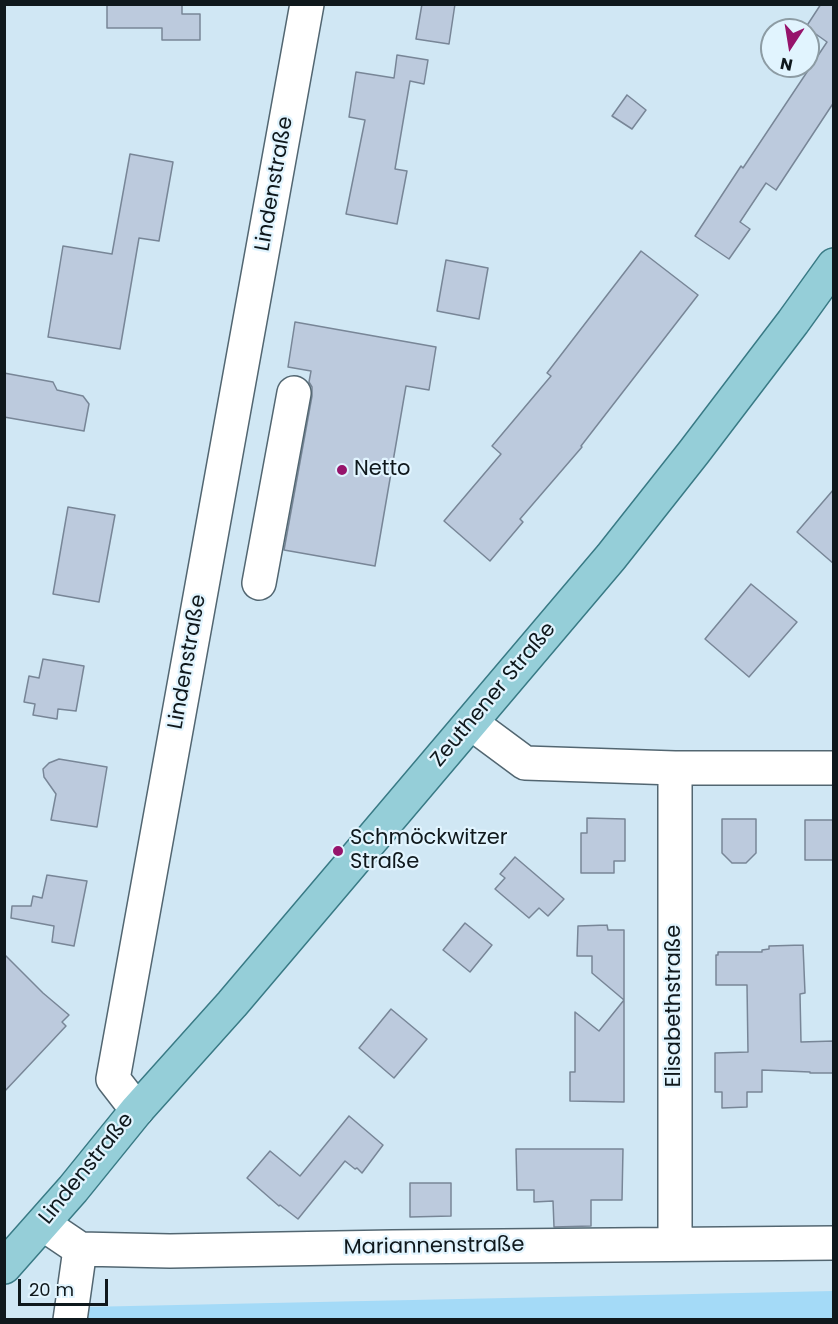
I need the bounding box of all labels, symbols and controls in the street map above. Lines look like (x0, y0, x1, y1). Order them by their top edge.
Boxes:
north arrow (760, 18, 820, 78)
text: N (778, 52, 795, 77)
street label: Lindenstraße (251, 115, 299, 253)
place label: Netto (354, 457, 411, 483)
marker: Netto (335, 463, 349, 477)
street label: Lindenstraße (164, 593, 212, 731)
street label: Zeuthener Straße (426, 618, 562, 772)
place label: Schmöckwitzer Straße (350, 826, 508, 876)
marker: Schmöckwitzer Straße (331, 844, 345, 858)
street label: Elisabethstraße (662, 925, 688, 1087)
street label: Lindenstraße (34, 1108, 140, 1230)
street label: Mariannenstraße (343, 1233, 525, 1261)
scale bar (21, 1267, 111, 1305)
text: 20 m (29, 1277, 74, 1302)

